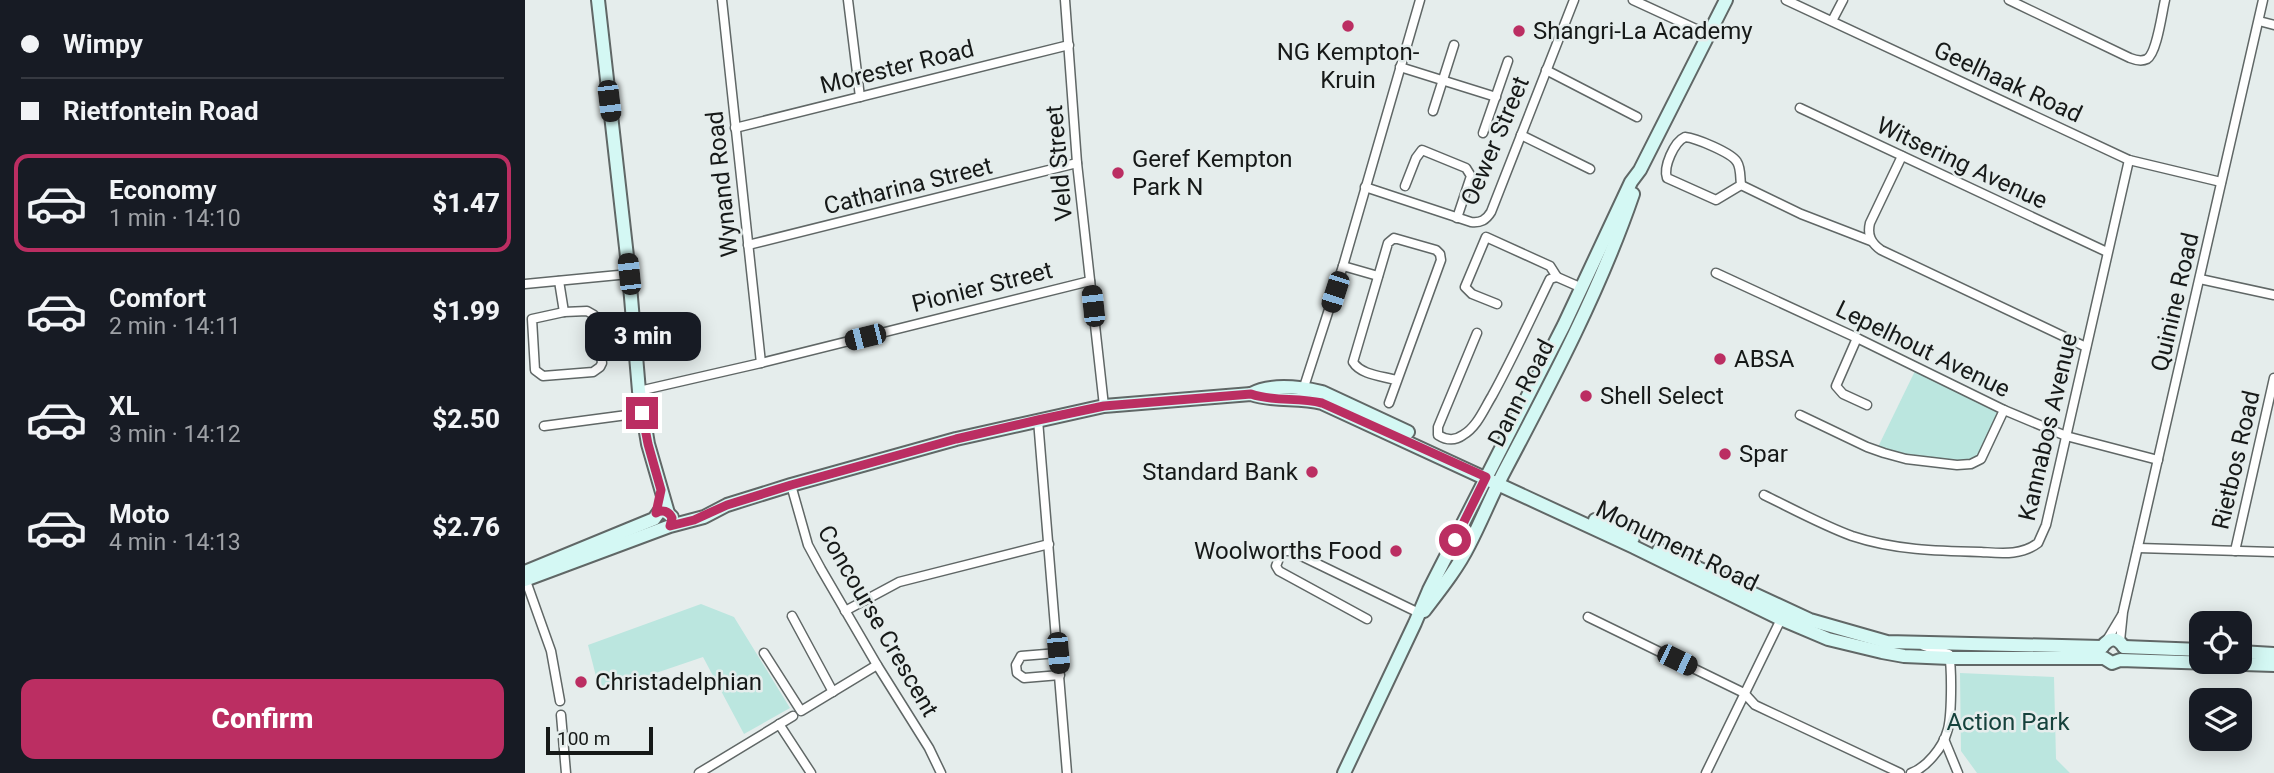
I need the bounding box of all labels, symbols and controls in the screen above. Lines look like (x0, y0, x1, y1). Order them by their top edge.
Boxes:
place label: Shangri-La Academy (1533, 17, 1753, 45)
marker: NG Kempton- Kruin (1340, 18, 1356, 34)
marker: Shangri-La Academy (1511, 23, 1527, 39)
text: Wimpy (63, 29, 143, 59)
street label: Morester Road (817, 34, 977, 100)
street label: Geelhaak Road (1930, 35, 2086, 129)
place label: NG Kempton- Kruin (1277, 38, 1420, 94)
street label: Oewer Street (1455, 72, 1535, 210)
car (597, 79, 622, 123)
text: Rietfontein Road (63, 96, 259, 126)
street label: Veld Street (1040, 104, 1078, 222)
street label: Wynand Road (700, 110, 744, 258)
street label: Witsering Avenue (1872, 111, 2052, 215)
place label: Geref Kempton Park N (1132, 145, 1293, 201)
street label: Catharina Street (821, 152, 995, 220)
marker: Geref Kempton Park N (1110, 165, 1126, 181)
icon: car (25, 172, 88, 235)
text: Economy (109, 175, 216, 205)
text: $1.47 (432, 188, 500, 218)
text: 1 min · 14:10 (109, 205, 241, 232)
street label: Quinine Road (2145, 230, 2205, 374)
car (617, 252, 642, 296)
street label: Pionier Street (909, 256, 1055, 318)
car (1319, 269, 1352, 315)
icon: car (25, 280, 88, 343)
text: Comfort (109, 283, 206, 313)
car (1081, 284, 1106, 328)
street label: Lepelhout Avenue (1831, 295, 2015, 403)
text: $1.99 (432, 296, 500, 326)
callout: 3 min (584, 312, 700, 360)
text: 2 min · 14:11 (109, 313, 241, 340)
car (843, 322, 888, 352)
text: 3 min (614, 323, 672, 350)
street label: Kannabos Avenue (2013, 330, 2083, 524)
street label: Dann Road (1482, 335, 1560, 451)
place label: ABSA (1734, 345, 1795, 373)
marker: ABSA (1712, 351, 1728, 367)
place label: Shell Select (1600, 382, 1724, 410)
icon: car (25, 388, 88, 451)
marker: Shell Select (1578, 388, 1594, 404)
street label: Rietbos Road (2206, 388, 2266, 532)
text: XL (109, 391, 140, 421)
route end (626, 397, 658, 429)
text: $2.50 (432, 404, 500, 434)
text: 3 min · 14:12 (109, 421, 241, 448)
place label: Spar (1739, 440, 1788, 468)
marker: Spar (1717, 446, 1733, 462)
place label: Standard Bank (1142, 458, 1299, 486)
marker: Standard Bank (1304, 464, 1320, 480)
street label: Monument Road (1591, 495, 1763, 597)
icon: car (25, 496, 88, 559)
text: Moto (109, 499, 170, 529)
text: $2.76 (432, 512, 500, 542)
street label: Concourse Crescent (812, 520, 944, 722)
route start (1439, 524, 1471, 556)
text: 4 min · 14:13 (109, 529, 241, 556)
place label: Woolworths Food (1194, 537, 1382, 565)
marker: Woolworths Food (1388, 543, 1404, 559)
map controls (2189, 611, 2252, 751)
button: locate (2189, 611, 2252, 674)
car (1046, 631, 1071, 675)
car (1654, 641, 1701, 679)
place label: Christadelphian (595, 668, 762, 696)
marker: Christadelphian (573, 674, 589, 690)
button: Confirm (21, 679, 504, 759)
button: layers (2189, 688, 2252, 751)
park label: Action Park (1946, 708, 2070, 736)
scale bar (546, 724, 653, 756)
text: 100 m (557, 727, 610, 750)

